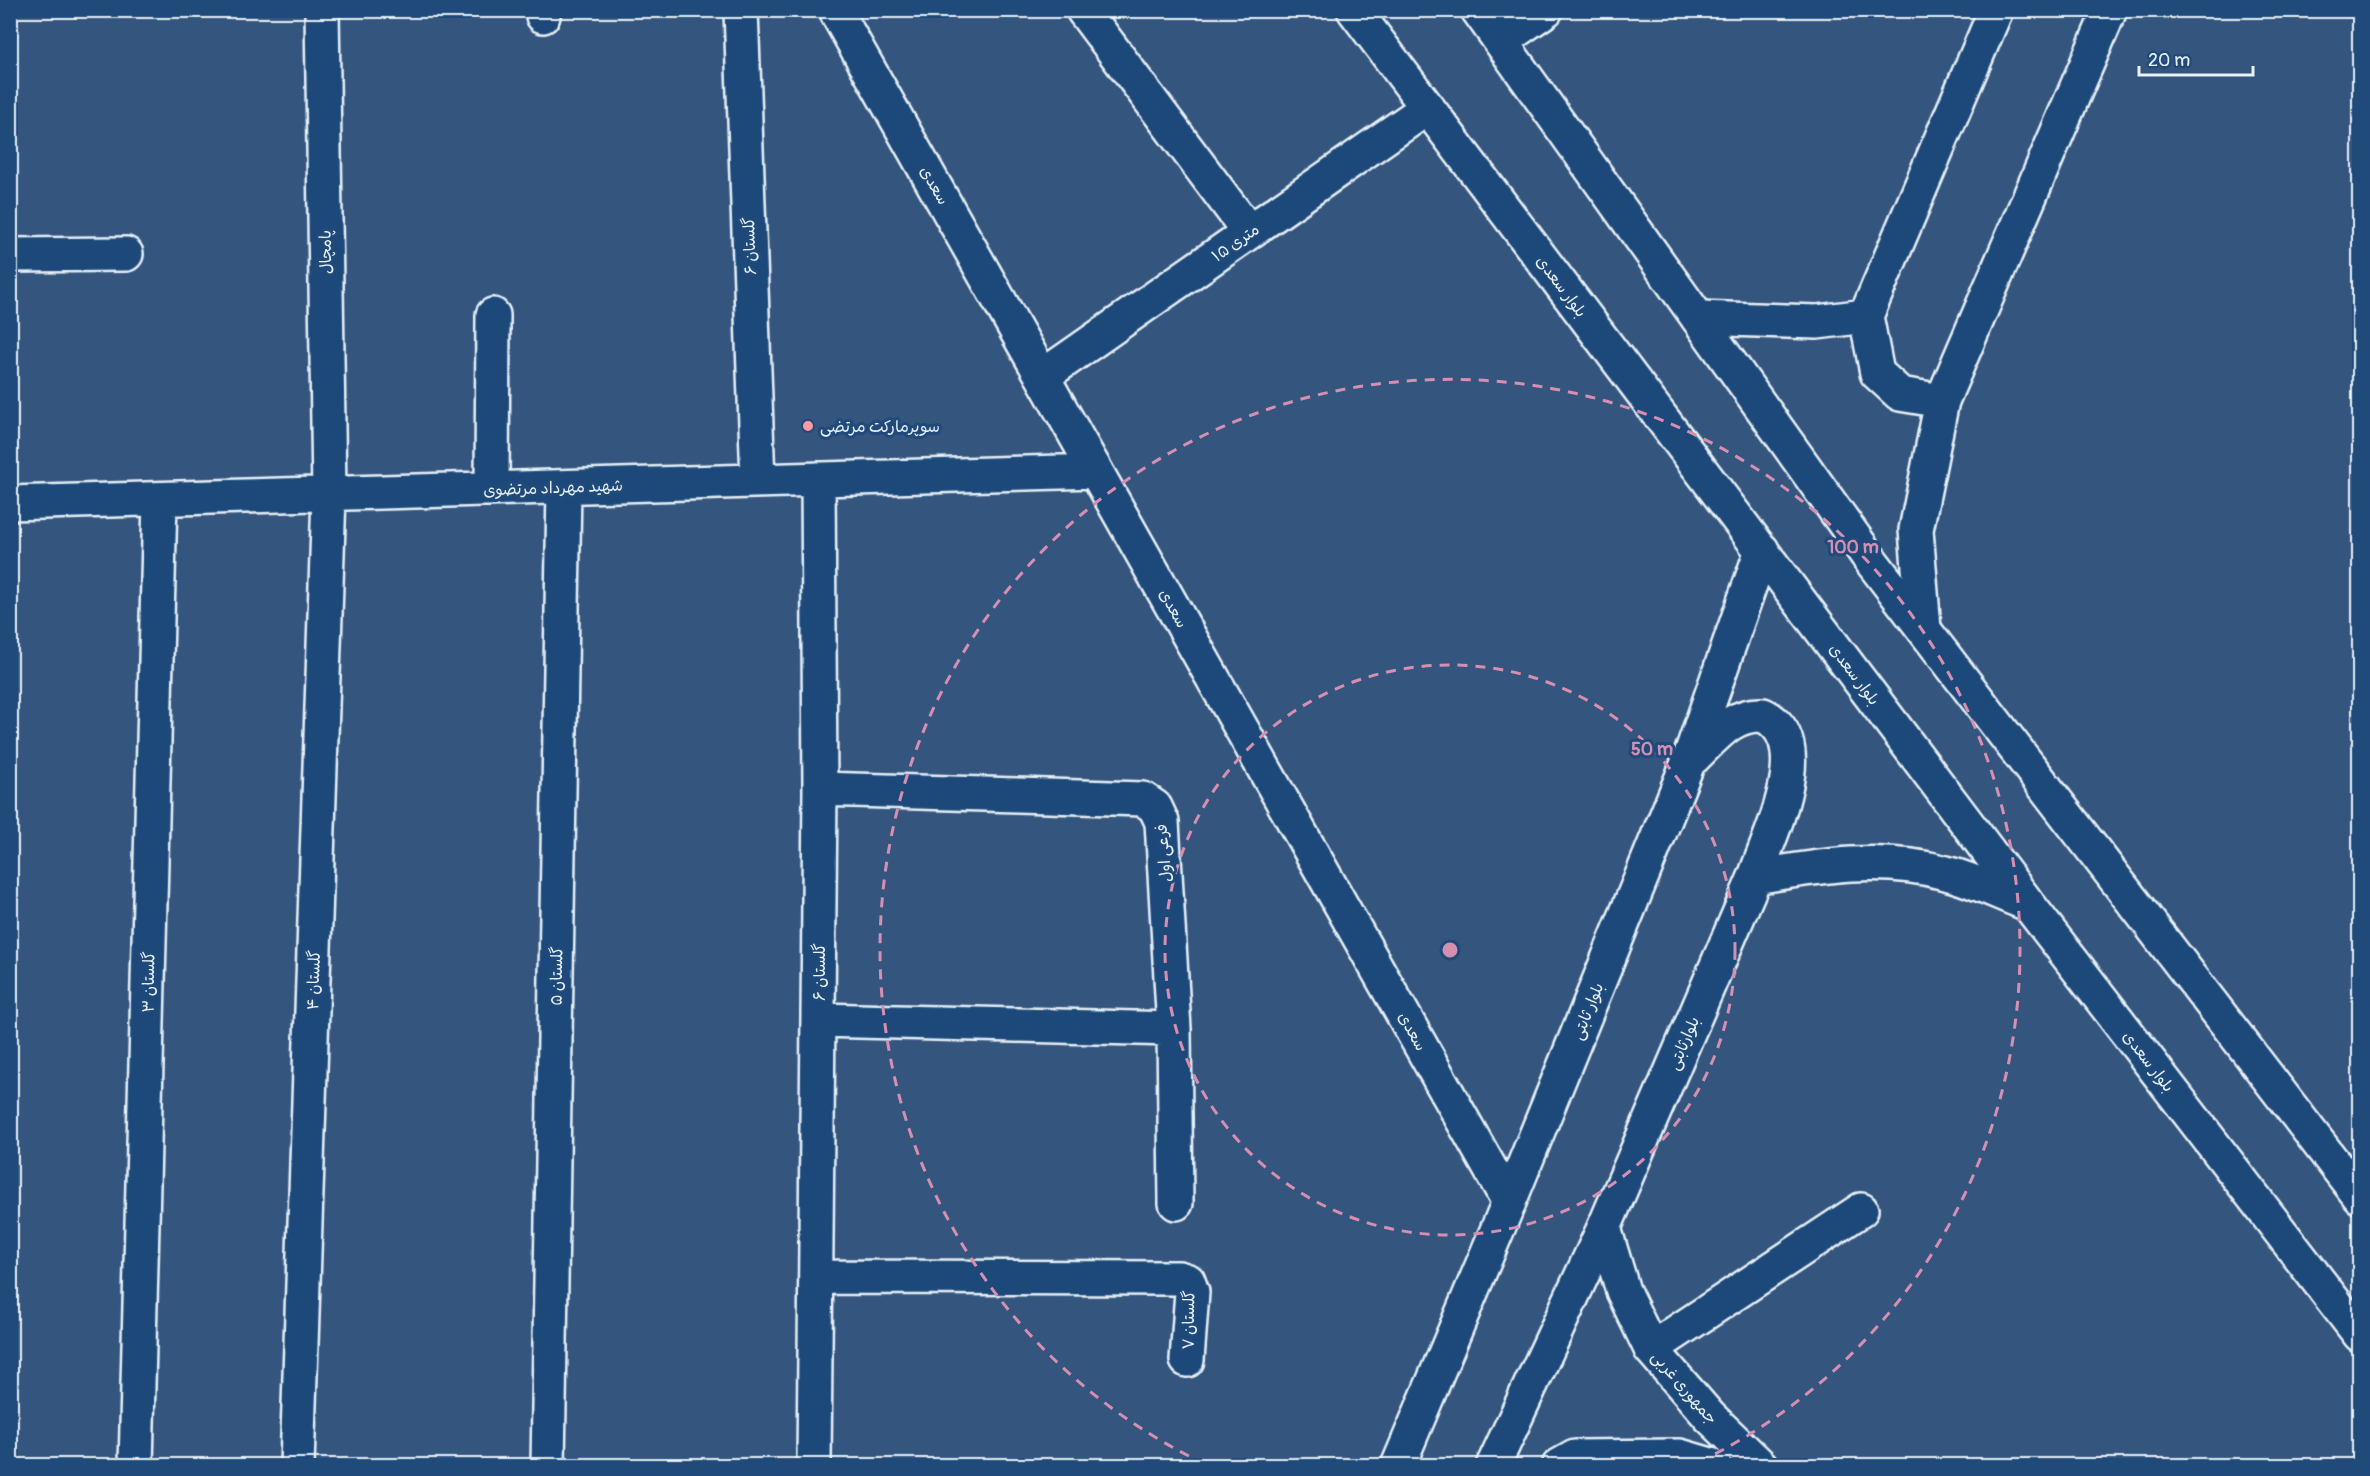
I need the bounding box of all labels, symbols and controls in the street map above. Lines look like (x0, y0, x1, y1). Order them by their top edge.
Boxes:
scale bar (2139, 39, 2253, 77)
text: 20 m (2148, 49, 2190, 72)
street label: سعدی (915, 162, 953, 209)
street label: گلستان ۶ (739, 217, 761, 275)
street label: ۱۵ متری (1208, 219, 1263, 266)
street label: پامچال (316, 230, 336, 274)
street label: بلوار سعدی (1531, 252, 1591, 321)
place label: سوپرمارکت مرتضی (820, 417, 940, 437)
marker: سوپرمارکت مرتضی (801, 419, 815, 433)
street label: شهید مهرداد مرتضوی (483, 476, 623, 500)
text: 100 m (1827, 536, 1879, 559)
street label: سعدی (1154, 585, 1192, 632)
street label: بلوار سعدی (1824, 640, 1884, 709)
text: 50 m (1631, 738, 1673, 761)
street label: فرعی اول (1151, 823, 1177, 883)
centre of rings (1440, 940, 1460, 960)
street label: گلستان ۶ (810, 943, 830, 1001)
street label: گلستان ۵ (546, 946, 568, 1006)
street label: گلستان ۴ (303, 949, 325, 1010)
street label: گلستان ۳ (138, 951, 160, 1013)
street label: بلوار ثابتی (1567, 980, 1608, 1043)
street label: سعدی (1393, 1008, 1431, 1055)
street label: بلوارثابتی (1664, 1014, 1704, 1073)
street label: بلوار سعدی (2118, 1027, 2178, 1096)
street label: گلستان ۷ (1178, 1290, 1200, 1350)
street label: جمهوری غربی (1647, 1347, 1722, 1428)

